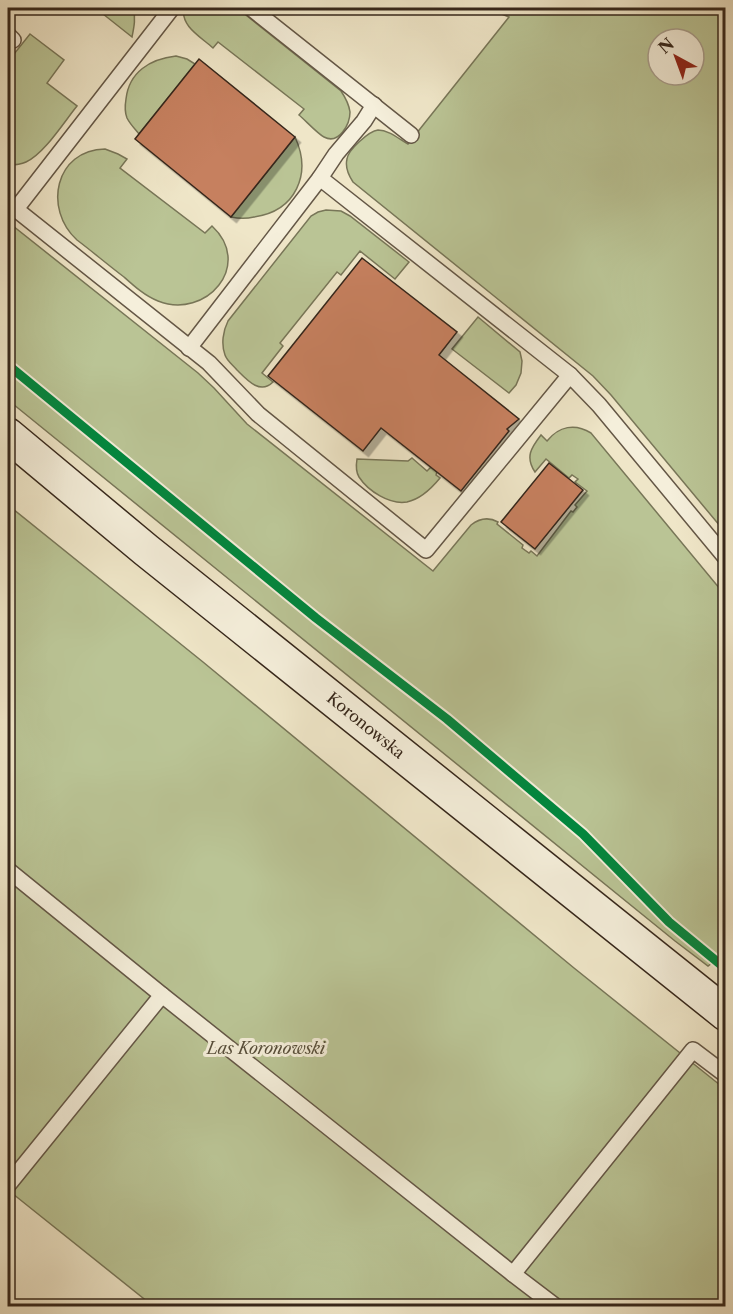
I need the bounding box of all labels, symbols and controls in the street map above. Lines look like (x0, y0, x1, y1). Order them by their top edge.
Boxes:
north arrow (646, 27, 706, 87)
text: N (654, 34, 678, 58)
street label: Koronowska (323, 687, 410, 763)
park label: Las Koronowski (205, 1038, 326, 1058)

